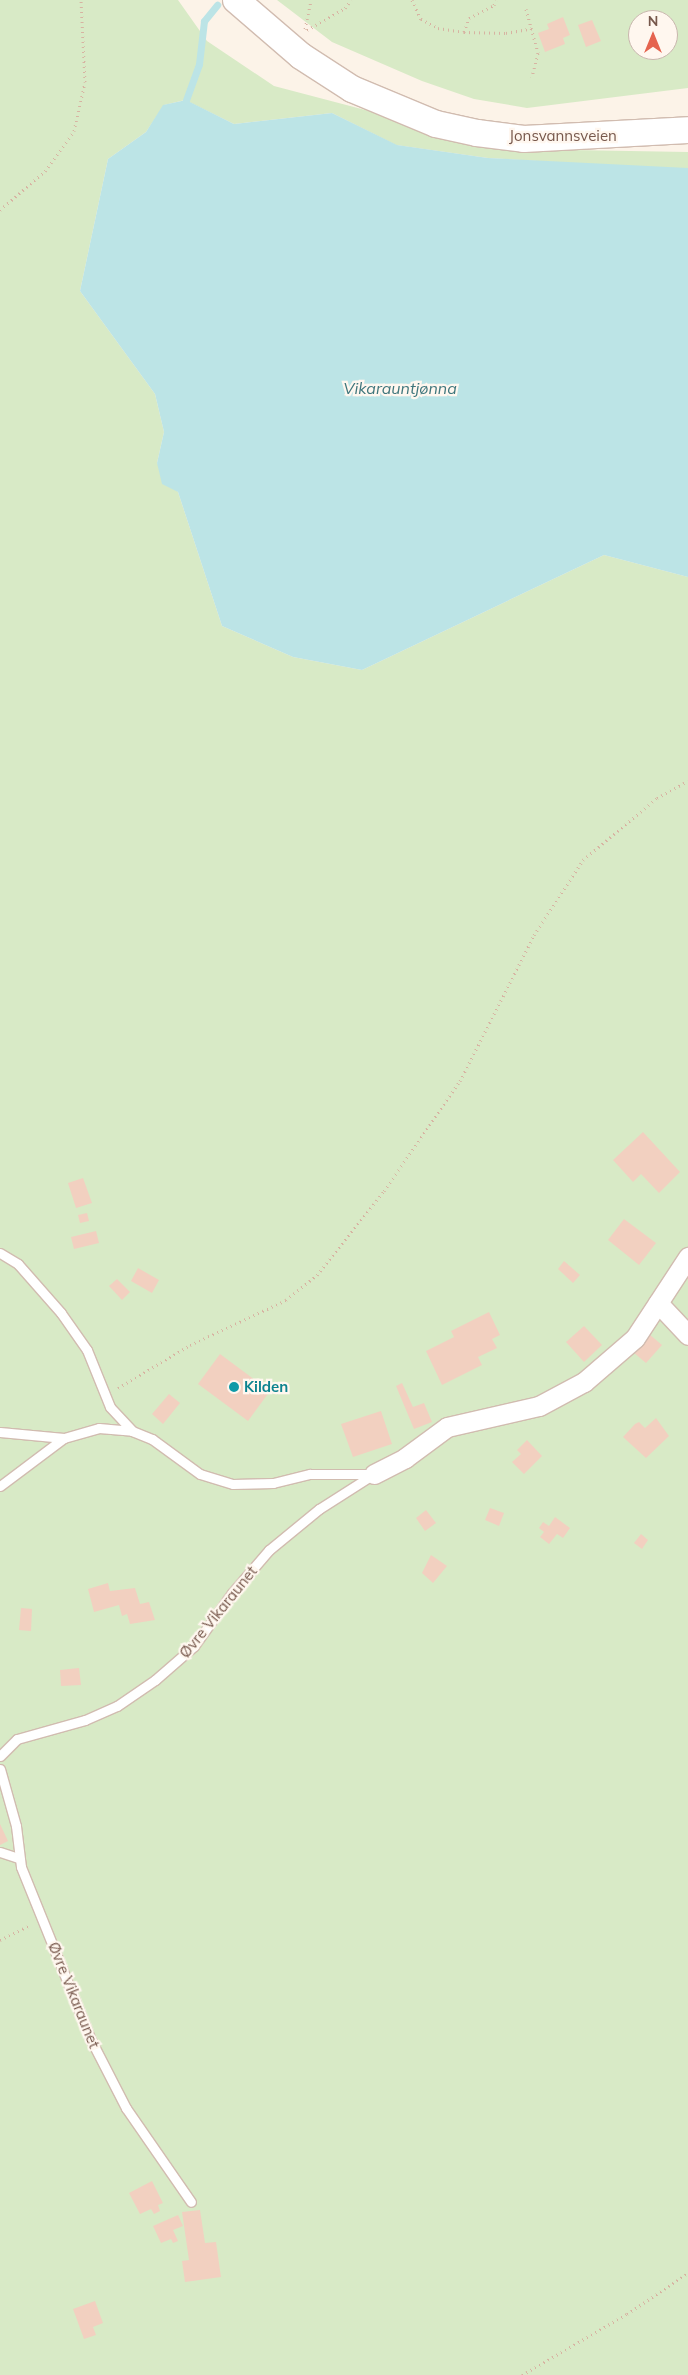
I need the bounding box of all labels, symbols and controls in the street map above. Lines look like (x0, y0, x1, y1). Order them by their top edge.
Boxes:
north arrow (628, 10, 678, 60)
text: N (648, 12, 658, 30)
street label: Jonsvannsveien (509, 127, 617, 145)
water label: Vikarauntjønna (343, 378, 457, 398)
place label: Kilden (244, 1378, 288, 1396)
marker: Kilden (228, 1381, 240, 1393)
street label: Øvre Vikaraunet (175, 1562, 261, 1662)
street label: Øvre Vikaraunet (45, 1939, 103, 2051)

